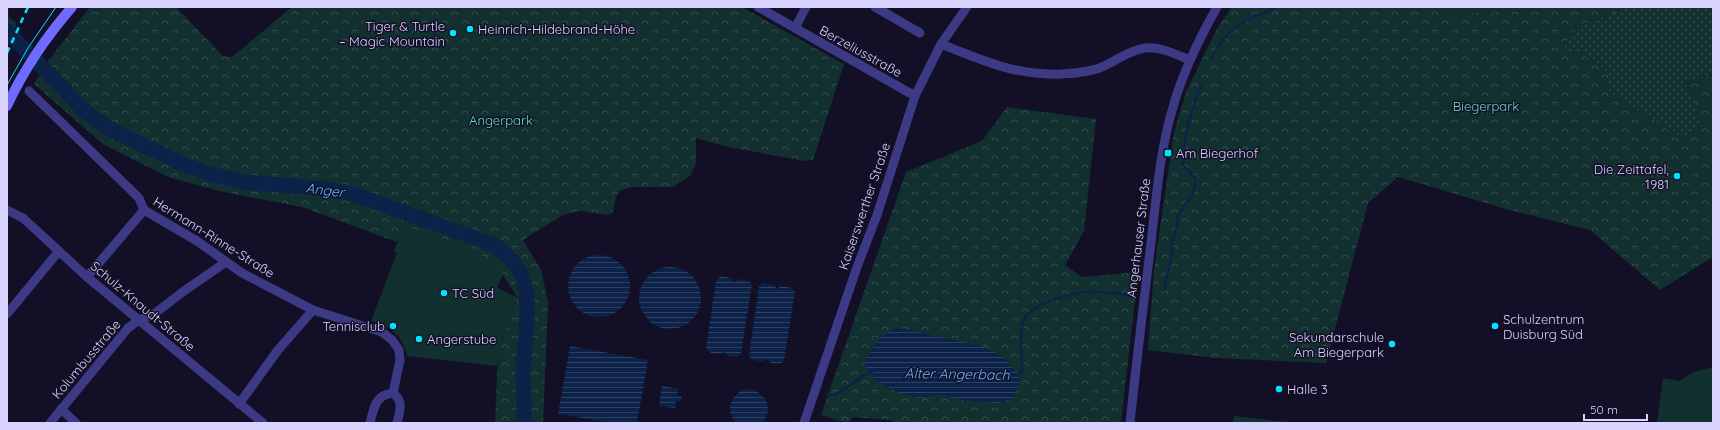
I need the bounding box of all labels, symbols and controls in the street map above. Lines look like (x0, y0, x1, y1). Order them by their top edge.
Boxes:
place label: Tiger & Turtle – Magic Mountain (339, 18, 445, 49)
place label: Heinrich-Hildebrand-Höhe (478, 21, 635, 37)
street label: Berzeliusstraße (817, 22, 905, 80)
marker: Heinrich-Hildebrand-Höhe (465, 24, 475, 34)
marker: Tiger & Turtle – Magic Mountain (448, 28, 458, 38)
park label: Biegerpark (1453, 98, 1519, 114)
park label: Angerpark (469, 112, 533, 128)
street label: Kaiserswerther Straße (835, 140, 893, 272)
place label: Am Biegerhof (1176, 145, 1259, 161)
marker: Am Biegerhof (1163, 148, 1173, 158)
place label: Die Zeittafel, 1981 (1594, 161, 1669, 192)
marker: Die Zeittafel, 1981 (1672, 171, 1682, 181)
street label: Angerhauser Straße (1123, 177, 1153, 299)
water label: Anger (305, 179, 347, 201)
street label: Hermann-Rinne-Straße (150, 193, 278, 281)
street label: Schulz-Knaudt-Straße (88, 258, 198, 354)
place label: TC Süd (452, 285, 494, 301)
marker: TC Süd (439, 288, 449, 298)
place label: Schulzentrum Duisburg Süd (1503, 311, 1584, 342)
street label: Kolumbusstraße (48, 316, 124, 402)
place label: Tennisclub (323, 318, 385, 334)
marker: Tennisclub (388, 321, 398, 331)
marker: Schulzentrum Duisburg Süd (1490, 321, 1500, 331)
place label: Sekundarschule Am Biegerpark (1289, 329, 1384, 360)
place label: Angerstube (427, 331, 496, 347)
marker: Angerstube (414, 334, 424, 344)
marker: Sekundarschule Am Biegerpark (1387, 339, 1397, 349)
water label: Alter Angerbach (904, 364, 1011, 384)
place label: Halle 3 (1287, 381, 1328, 397)
marker: Halle 3 (1274, 384, 1284, 394)
scale bar (1584, 396, 1647, 422)
text: 50 m (1590, 402, 1618, 417)

